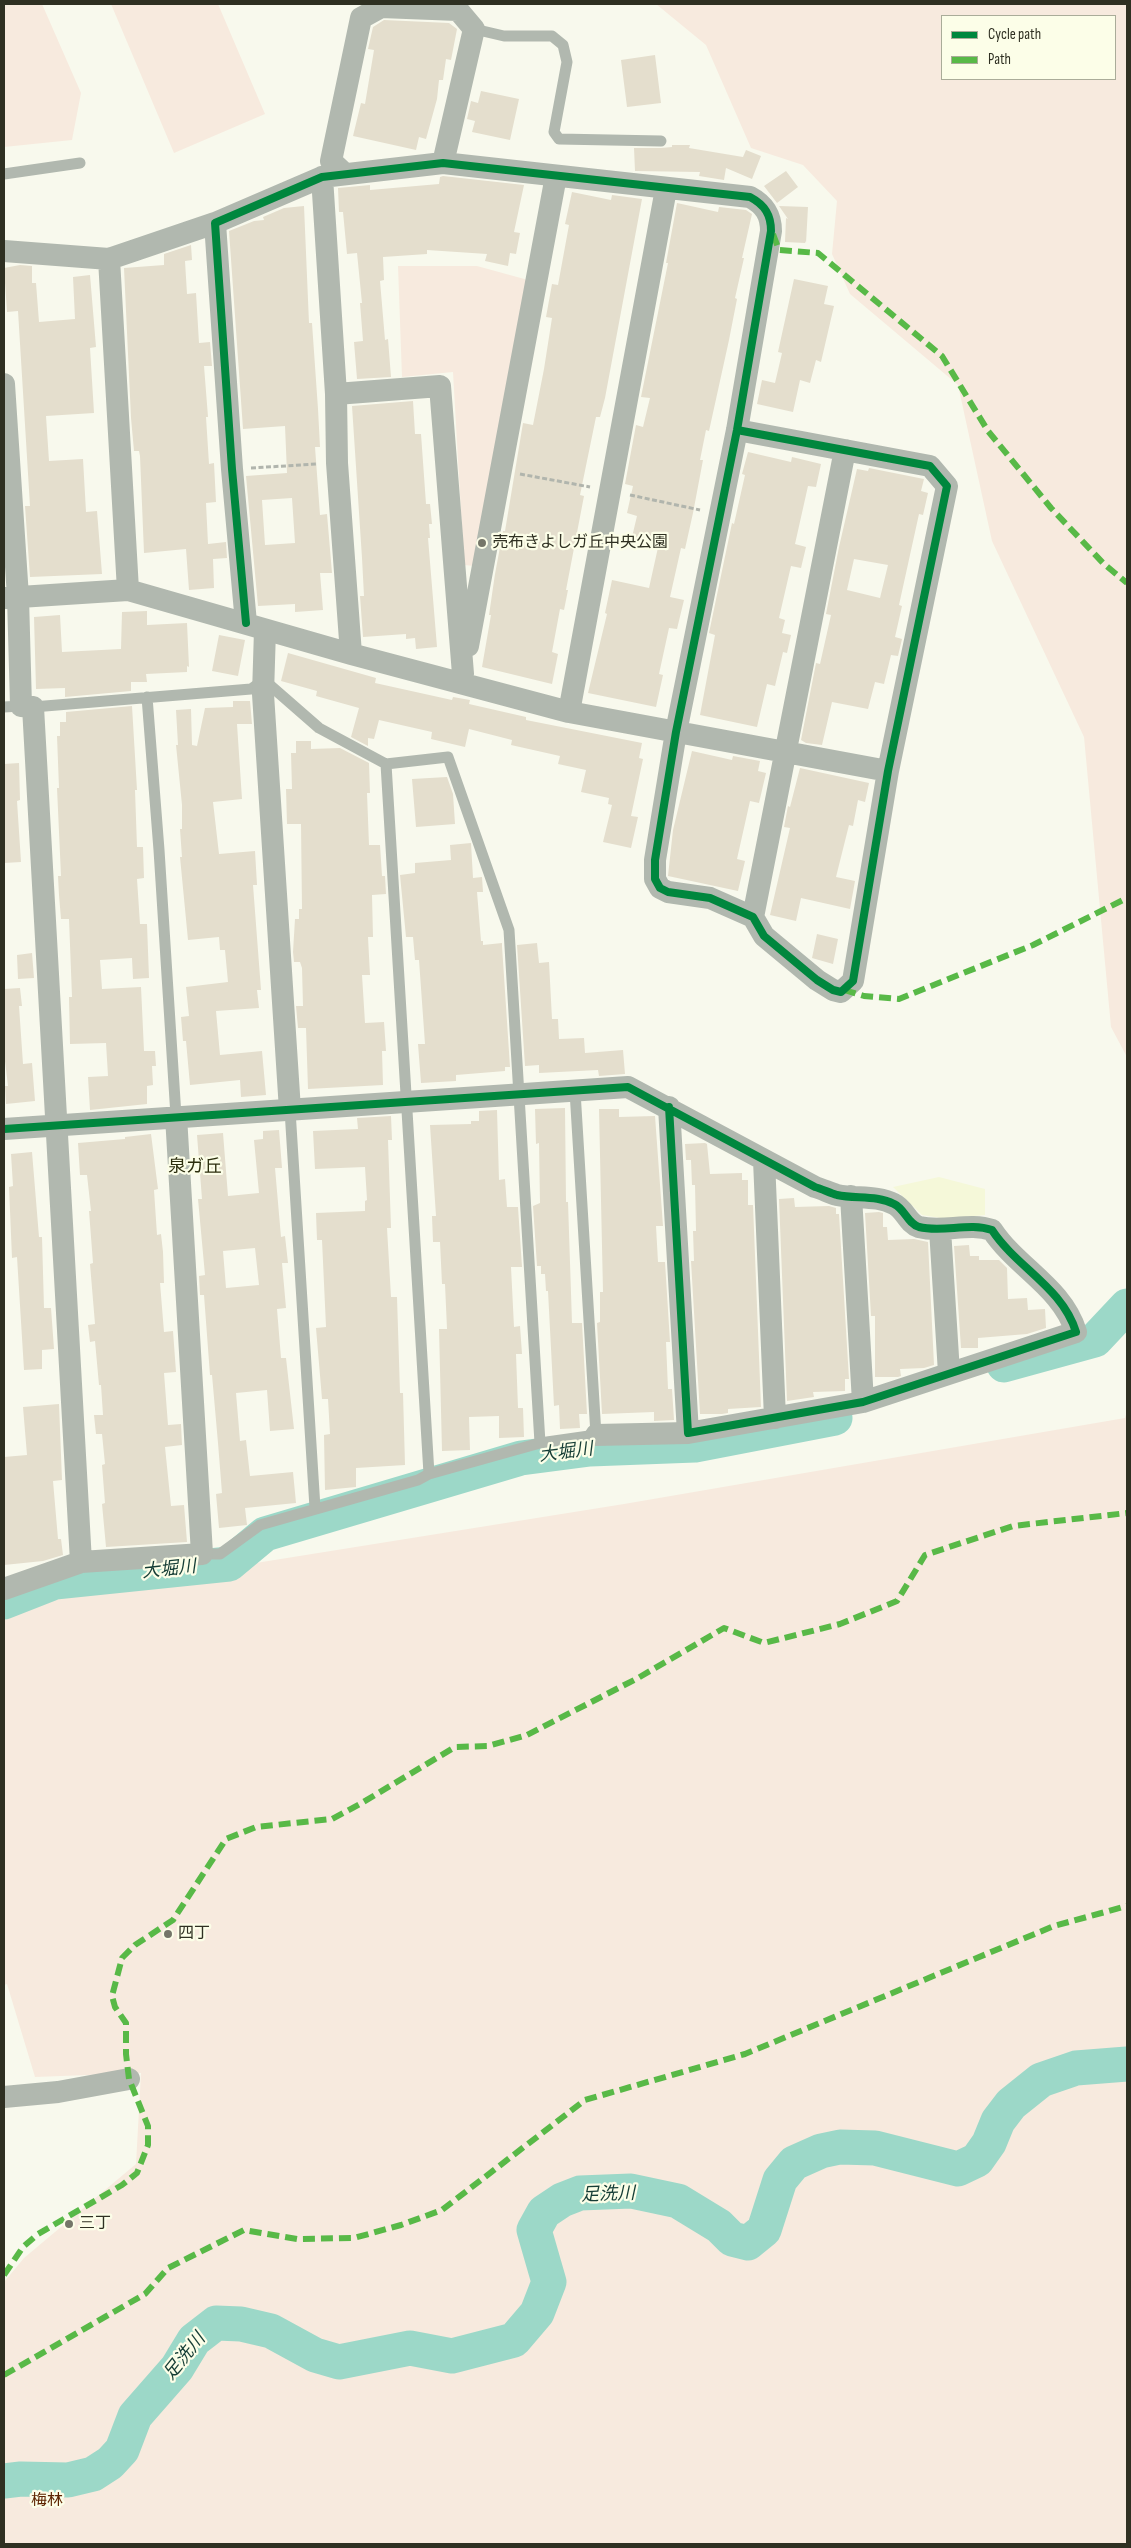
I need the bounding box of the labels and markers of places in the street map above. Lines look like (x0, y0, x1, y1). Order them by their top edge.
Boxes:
place label: 売布きよしガ丘中央公園 (492, 533, 668, 553)
marker: 売布きよしガ丘中央公園 (476, 537, 488, 549)
place label: 四丁 (178, 1924, 210, 1944)
marker: 四丁 (162, 1928, 174, 1940)
place label: 三丁 (79, 2214, 111, 2234)
marker: 三丁 (63, 2218, 75, 2230)

